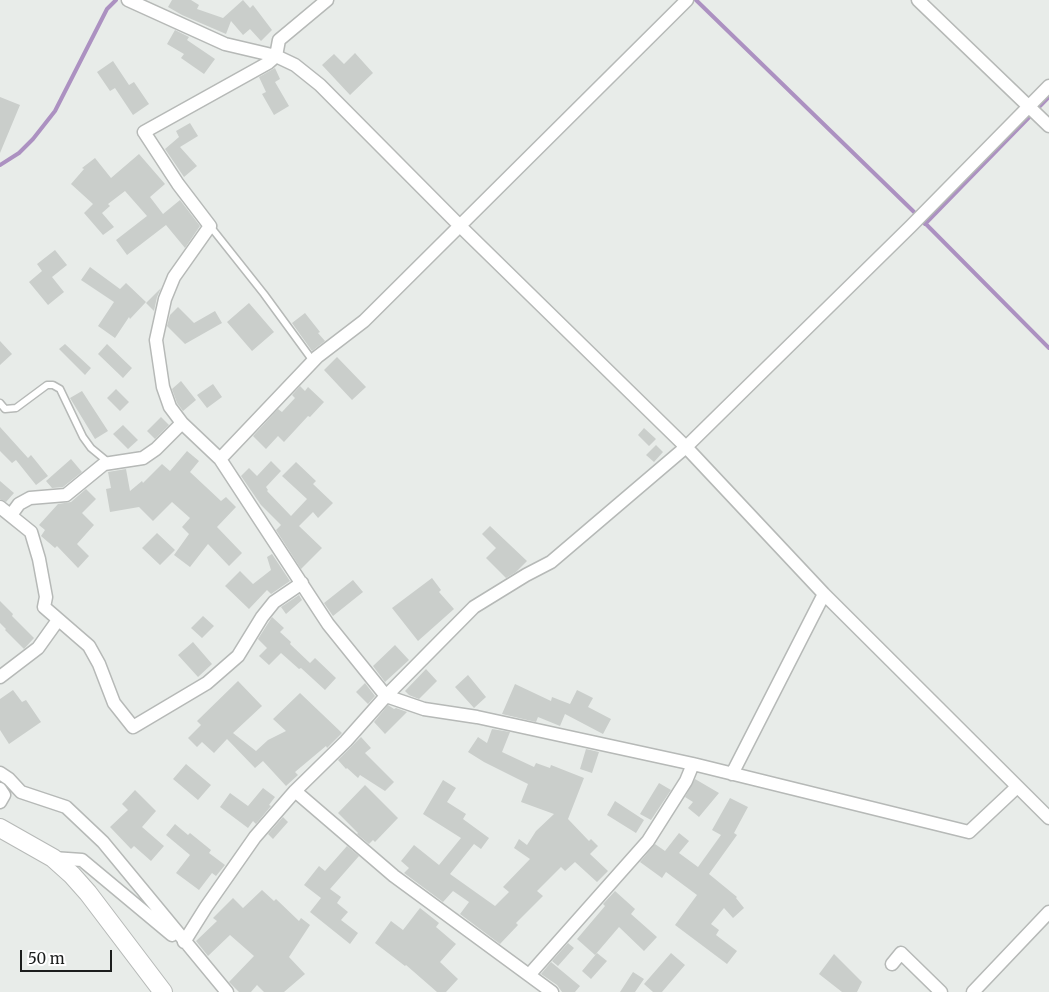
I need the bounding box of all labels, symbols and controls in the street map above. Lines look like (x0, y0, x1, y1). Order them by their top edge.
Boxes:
scale bar (22, 940, 115, 972)
text: 50 m (28, 949, 65, 968)

